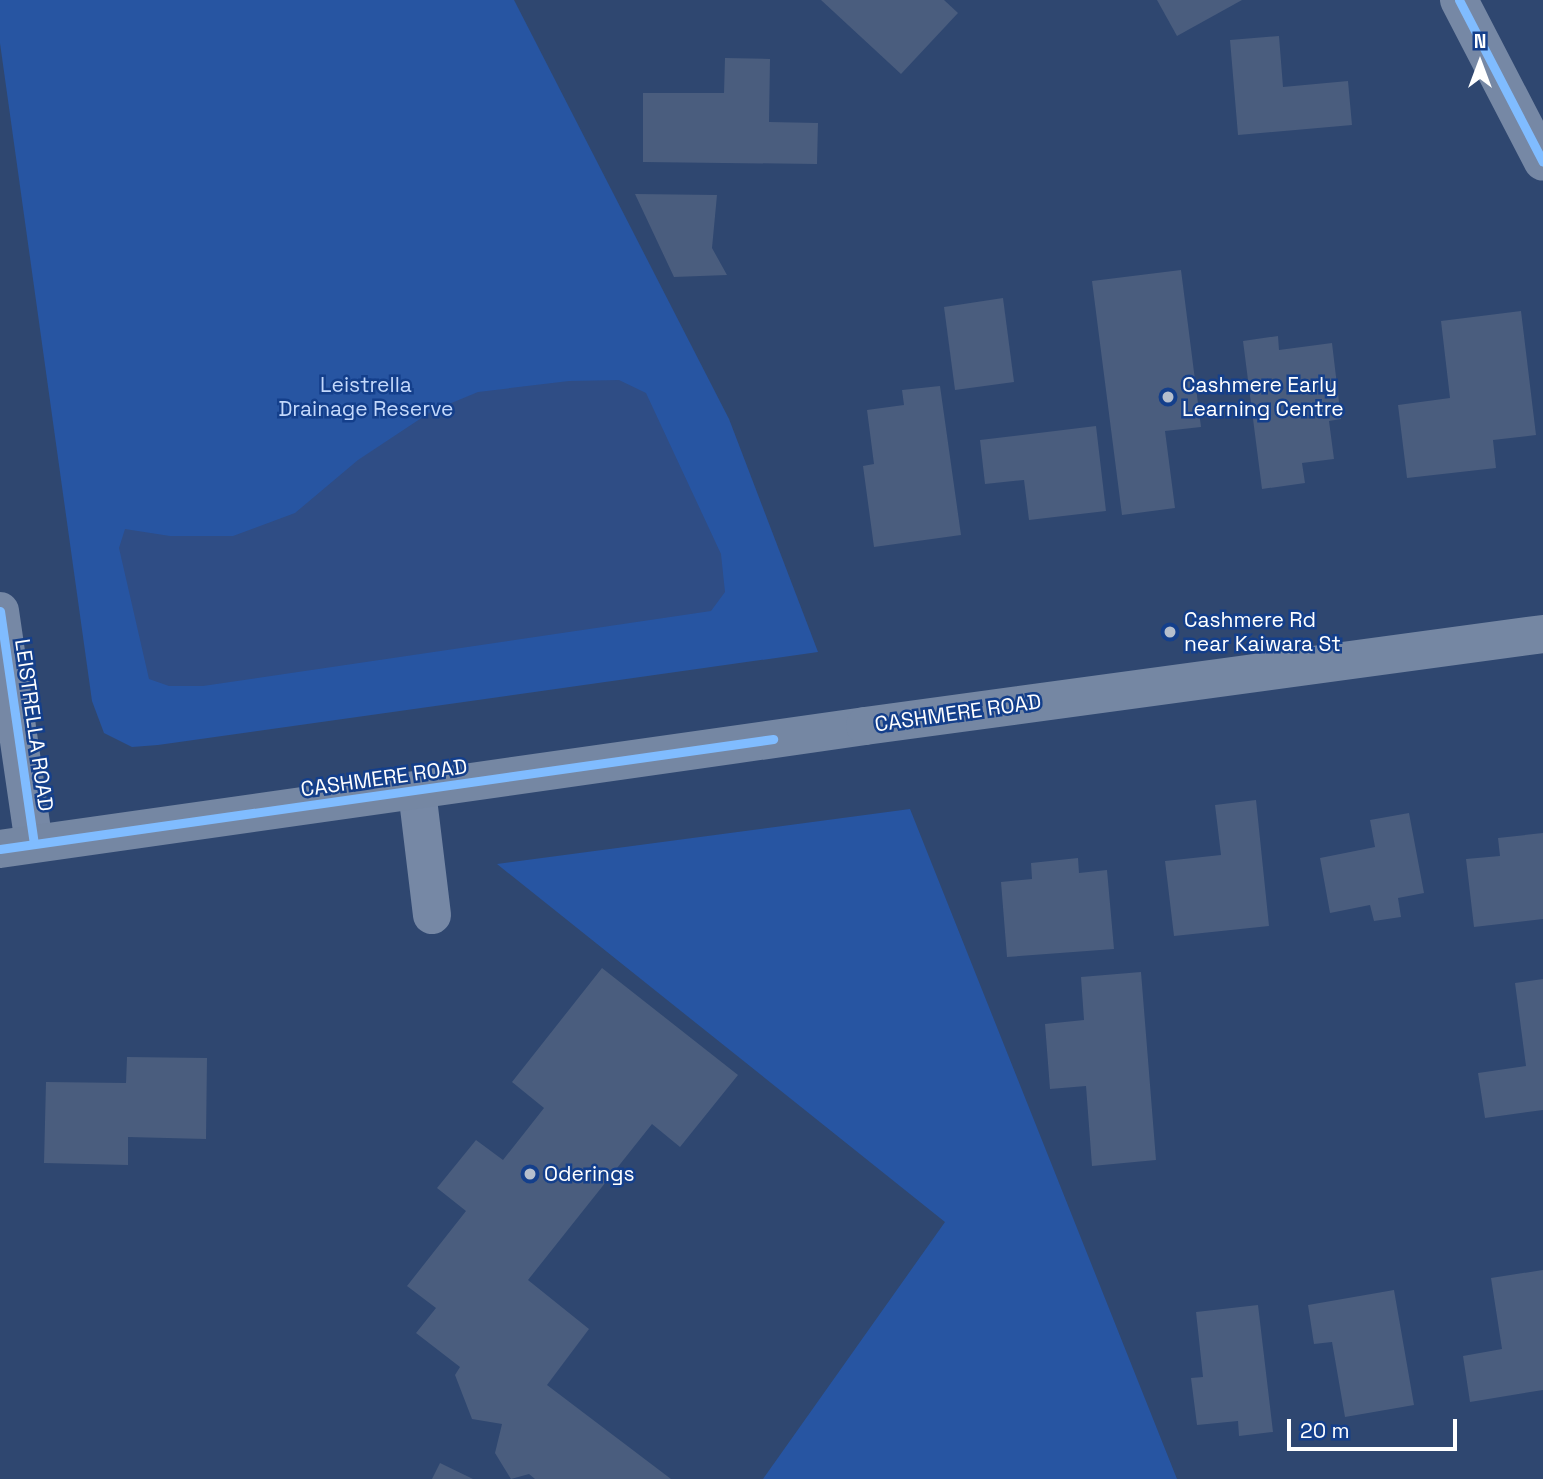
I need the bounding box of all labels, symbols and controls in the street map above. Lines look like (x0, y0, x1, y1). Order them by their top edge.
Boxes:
north arrow (1445, 28, 1515, 98)
text: N (1474, 29, 1486, 54)
park label: Leistrella Drainage Reserve (278, 372, 454, 422)
place label: Cashmere Early Learning Centre (1182, 372, 1344, 422)
marker: Cashmere Early Learning Centre (1160, 389, 1176, 405)
place label: Cashmere Rd near Kaiwara St (1184, 607, 1341, 657)
marker: Cashmere Rd near Kaiwara St (1162, 624, 1178, 640)
street label: LEISTRELLA ROAD (9, 637, 59, 813)
street label: CASHMERE ROAD (873, 689, 1043, 737)
street label: CASHMERE ROAD (299, 754, 469, 802)
place label: Oderings (544, 1161, 634, 1187)
marker: Oderings (522, 1166, 538, 1182)
scale bar (1291, 1406, 1461, 1450)
text: 20 m (1300, 1417, 1350, 1444)

